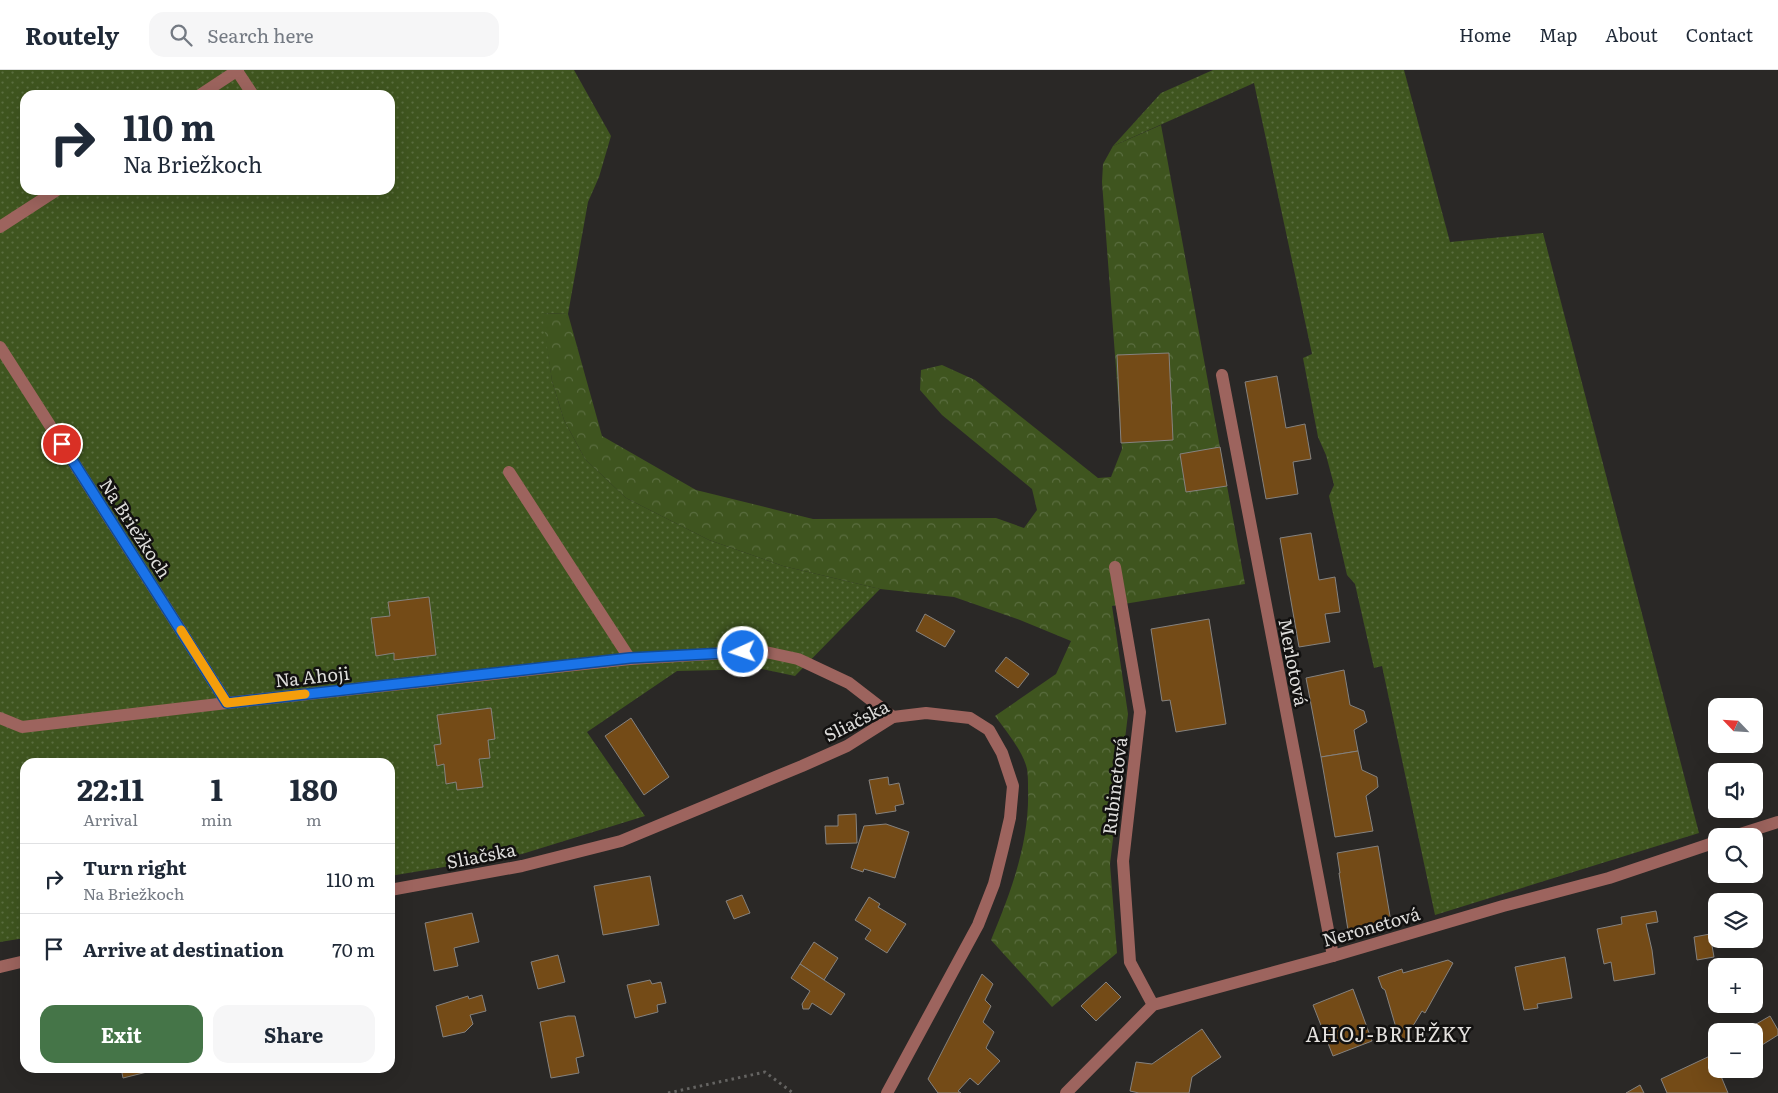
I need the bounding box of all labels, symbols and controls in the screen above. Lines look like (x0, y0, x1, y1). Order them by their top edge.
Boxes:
search box (149, 12, 499, 57)
text: Routely (25, 17, 119, 52)
icon: search (167, 21, 195, 49)
text: Search here (207, 21, 314, 49)
text: Home (1459, 21, 1511, 48)
text: Map (1539, 21, 1577, 48)
text: About (1605, 21, 1658, 48)
text: Contact (1686, 21, 1753, 48)
text: 110 m (123, 100, 215, 152)
icon: right (40, 110, 105, 175)
text: Na Briežkoch (123, 147, 262, 180)
pin (41, 423, 83, 465)
icon: arrive (48, 430, 76, 458)
street label: Na Briežkoch (94, 473, 178, 583)
street label: Merlotová (1272, 616, 1316, 708)
position arrow (716, 625, 768, 677)
street label: Na Ahoji (274, 659, 350, 693)
street label: Sliačska (819, 692, 894, 748)
north arrow (1708, 698, 1762, 752)
map controls (1708, 698, 1763, 1078)
street label: Rubinetová (1095, 735, 1133, 837)
button: sound (1708, 763, 1763, 818)
text: 22:11 (77, 766, 144, 810)
text: 1 (210, 766, 223, 810)
text: 180 (289, 766, 338, 810)
text: Arrival (83, 807, 138, 831)
text: min (201, 807, 232, 831)
text: m (306, 807, 321, 831)
button: search (1708, 828, 1763, 883)
street label: Sliačska (444, 835, 518, 875)
text: Turn right (83, 853, 187, 881)
icon: right (40, 865, 68, 893)
text: 110 m (326, 865, 375, 893)
text: Na Briežkoch (83, 881, 184, 905)
button: layers (1708, 893, 1763, 948)
street label: Neronetová (1319, 899, 1423, 953)
icon: arrive (40, 935, 68, 963)
text: Arrive at destination (83, 935, 284, 963)
text: 70 m (332, 935, 375, 963)
button: + (1708, 958, 1763, 1013)
button: Exit (40, 1005, 203, 1063)
button: Share (213, 1005, 375, 1063)
district label: AHOJ-BRIEŽKY (1305, 1018, 1473, 1048)
button: − (1708, 1023, 1763, 1078)

